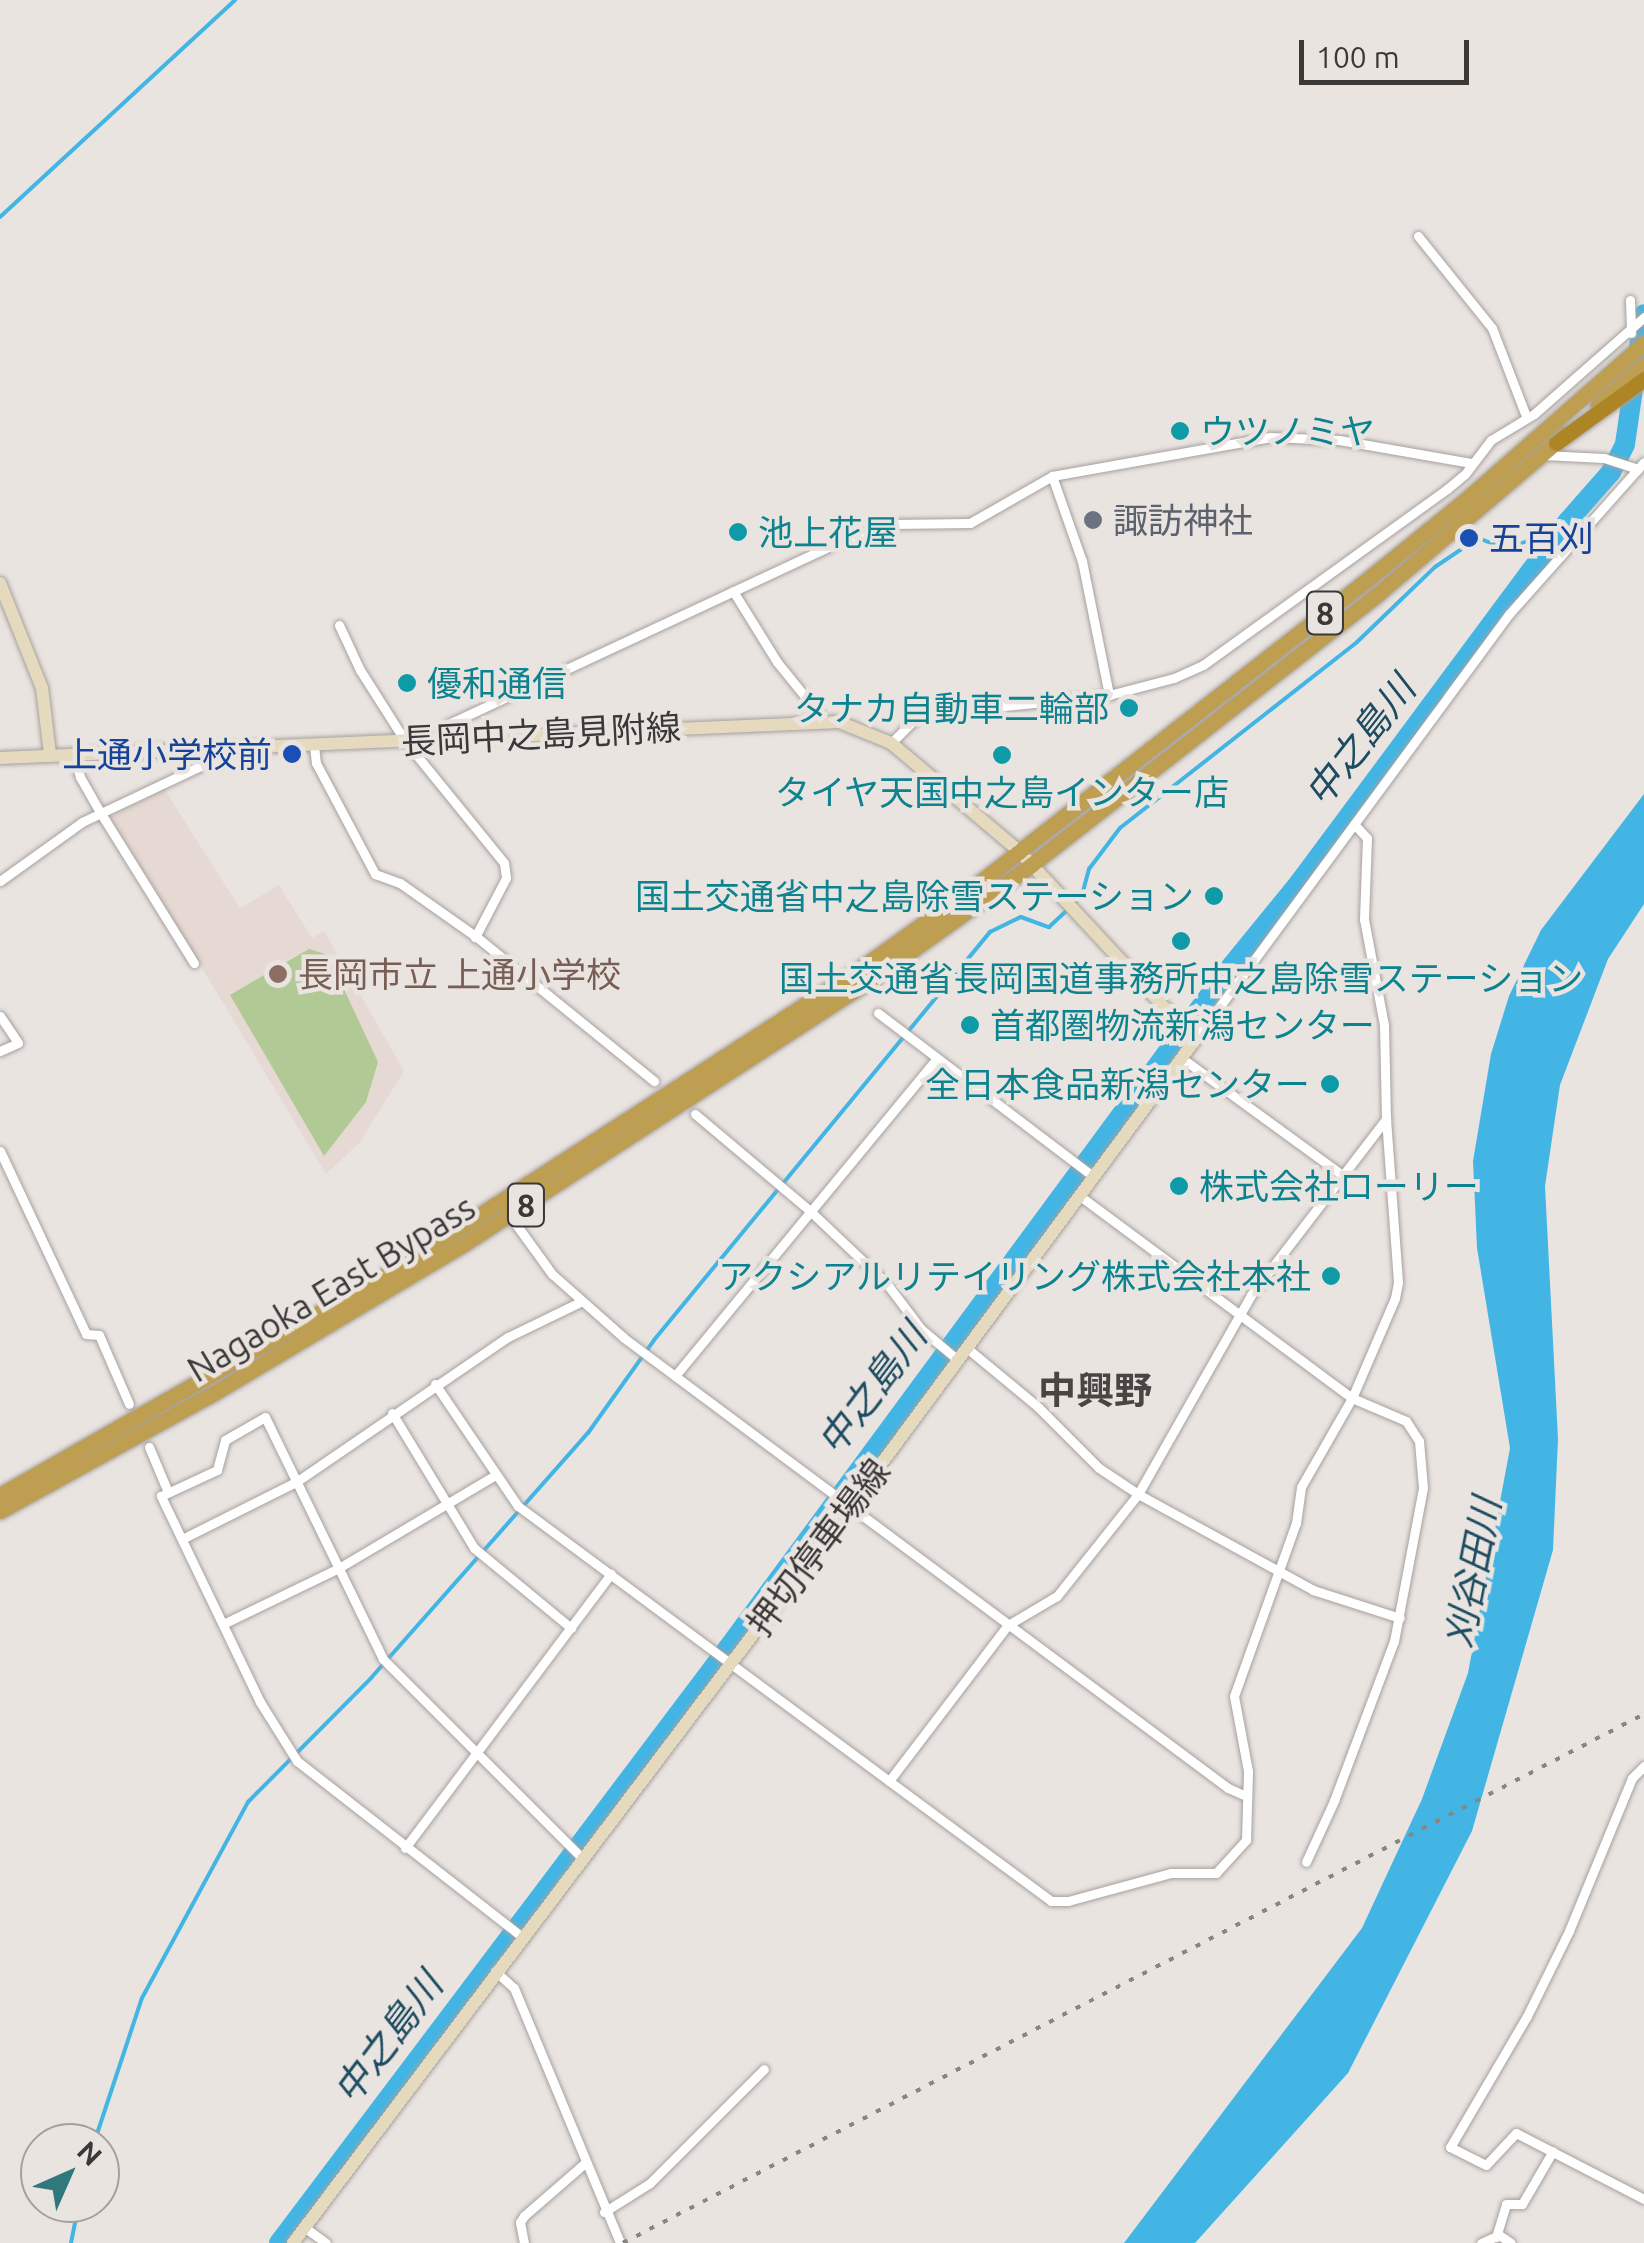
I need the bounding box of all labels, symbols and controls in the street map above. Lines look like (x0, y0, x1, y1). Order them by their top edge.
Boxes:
scale bar (1304, 20, 1474, 82)
text: 100 m (1316, 40, 1400, 74)
place label: ウツノミヤ (1200, 410, 1375, 452)
marker: ウツノミヤ (1169, 420, 1191, 442)
place label: 諏訪神社 (1113, 499, 1253, 541)
marker: 諏訪神社 (1082, 509, 1104, 531)
place label: 池上花屋 (758, 511, 898, 553)
place label: 五百刈 (1489, 517, 1594, 559)
marker: 池上花屋 (727, 521, 749, 543)
marker: 五百刈 (1458, 527, 1480, 549)
road number: 8 (1305, 586, 1345, 640)
place label: 優和通信 (427, 662, 567, 704)
water label: 中之島川 (1295, 667, 1425, 815)
marker: 優和通信 (396, 672, 418, 694)
place label: タナカ自動車二輪部 (794, 687, 1109, 729)
marker: タナカ自動車二輪部 (1118, 697, 1140, 719)
street label: 長岡中之島見附線 (400, 706, 682, 762)
place label: 上通小学校前 (62, 733, 272, 775)
marker: 上通小学校前 (281, 743, 303, 765)
marker: タイヤ天国中之島インター店 (991, 744, 1013, 766)
place label: タイヤ天国中之島インター店 (775, 771, 1229, 813)
place label: 国土交通省中之島除雪ステーション (634, 875, 1194, 917)
marker: 国土交通省中之島除雪ステーション (1203, 885, 1225, 907)
marker: 国土交通省長岡国道事務所中之島除雪ステーション (1170, 930, 1192, 952)
place label: 長岡市立 上通小学校 (298, 953, 621, 995)
place label: 国土交通省長岡国道事務所中之島除雪ステーション (779, 957, 1583, 999)
marker: 長岡市立 上通小学校 (267, 963, 289, 985)
place label: 首都圏物流新潟センター (990, 1004, 1375, 1046)
marker: 首都圏物流新潟センター (959, 1014, 981, 1036)
place label: 全日本食品新潟センター (925, 1063, 1310, 1105)
marker: 全日本食品新潟センター (1319, 1073, 1341, 1095)
place label: 株式会社ローリー (1199, 1165, 1479, 1207)
marker: 株式会社ローリー (1168, 1175, 1190, 1197)
road number: 8 (506, 1178, 546, 1232)
street label: Nagaoka East Bypass (180, 1186, 482, 1390)
place label: アクシアルリテイリング株式会社本社 (716, 1255, 1311, 1297)
marker: アクシアルリテイリング株式会社本社 (1320, 1265, 1342, 1287)
water label: 中之島川 (808, 1315, 936, 1463)
district label: 中興野 (1038, 1368, 1152, 1414)
street label: 押切停車場線 (738, 1451, 898, 1643)
water label: 刈谷田川 (1436, 1494, 1510, 1652)
water label: 中之島川 (324, 1964, 452, 2112)
north arrow (20, 2123, 120, 2223)
text: N (72, 2134, 108, 2171)

